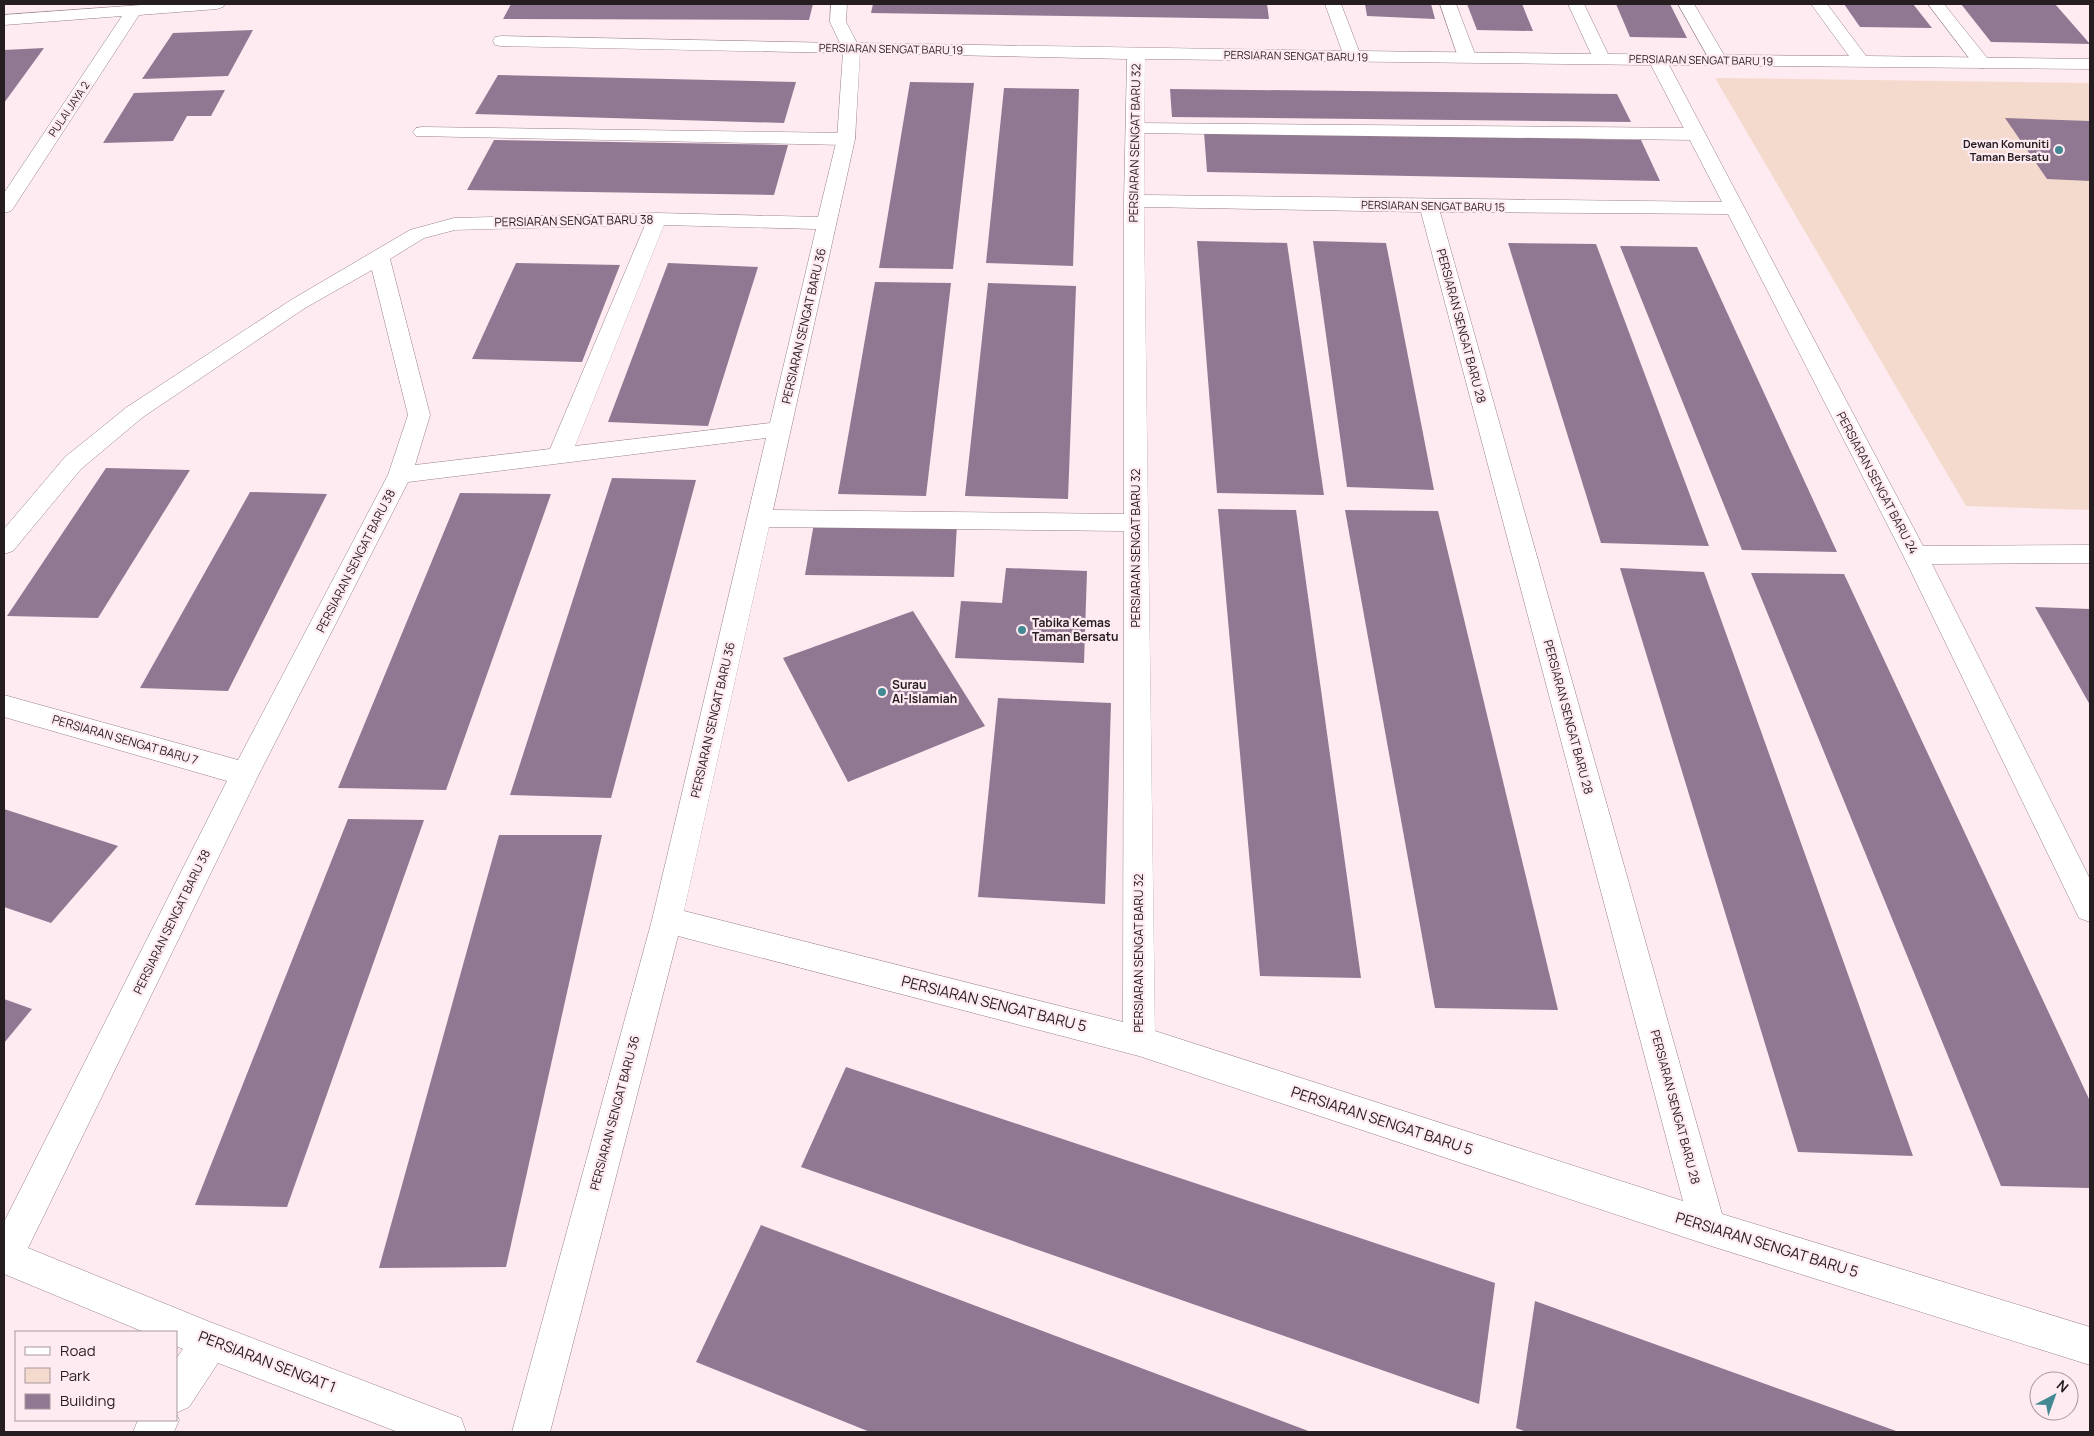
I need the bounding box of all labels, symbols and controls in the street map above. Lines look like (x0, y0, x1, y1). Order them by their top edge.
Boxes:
street label: PERSIARAN SENGAT BARU 19 (819, 40, 963, 57)
street label: PERSIARAN SENGAT BARU 19 (1224, 47, 1368, 64)
street label: PERSIARAN SENGAT BARU 19 (1629, 51, 1773, 68)
street label: PERSIARAN SENGAT BARU 32 (1125, 63, 1144, 223)
street label: PULAI JAYA 2 (45, 78, 93, 139)
place label: Dewan Komuniti Taman Bersatu (1963, 136, 2049, 164)
marker: Dewan Komuniti Taman Bersatu (2053, 144, 2065, 156)
street label: PERSIARAN SENGAT BARU 15 (1361, 197, 1505, 214)
street label: PERSIARAN SENGAT BARU 38 (494, 211, 654, 230)
street label: PERSIARAN SENGAT BARU 36 (777, 246, 830, 405)
street label: PERSIARAN SENGAT BARU 28 (1433, 247, 1490, 405)
street label: PERSIARAN SENGAT BARU 24 (1833, 409, 1922, 557)
street label: PERSIARAN SENGAT BARU 32 (1127, 468, 1144, 627)
street label: PERSIARAN SENGAT BARU 38 (312, 486, 399, 635)
place label: Tabika Kemas Taman Bersatu (1032, 614, 1118, 645)
marker: Tabika Kemas Taman Bersatu (1016, 624, 1028, 636)
street label: PERSIARAN SENGAT BARU 28 (1540, 638, 1597, 796)
street label: PERSIARAN SENGAT BARU 36 (686, 640, 739, 799)
place label: Surau Al-Islamiah (892, 676, 957, 707)
marker: Surau Al-Islamiah (876, 686, 888, 698)
street label: PERSIARAN SENGAT BARU 7 (50, 710, 200, 769)
street label: PERSIARAN SENGAT BARU 38 (129, 847, 214, 997)
street label: PERSIARAN SENGAT BARU 32 (1130, 873, 1147, 1032)
street label: PERSIARAN SENGAT BARU 5 (899, 970, 1089, 1037)
street label: PERSIARAN SENGAT BARU 28 (1647, 1028, 1704, 1186)
street label: PERSIARAN SENGAT BARU 36 (586, 1034, 643, 1192)
street label: PERSIARAN SENGAT BARU 5 (1288, 1081, 1476, 1160)
street label: PERSIARAN SENGAT BARU 5 (1673, 1207, 1861, 1282)
street label: PERSIARAN SENGAT 1 (195, 1326, 339, 1397)
legend (15, 1331, 178, 1421)
text: Road (60, 1340, 96, 1361)
text: Park (60, 1365, 90, 1386)
north arrow (2029, 1371, 2079, 1421)
text: N (2053, 1375, 2073, 1396)
text: Building (60, 1390, 115, 1411)

